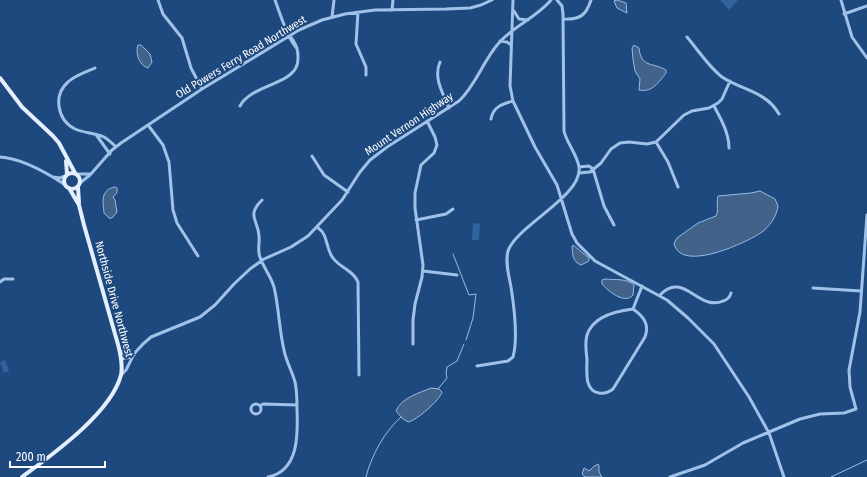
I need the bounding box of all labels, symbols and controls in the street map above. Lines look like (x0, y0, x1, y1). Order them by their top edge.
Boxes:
street label: Old Powers Ferry Road Northwest (173, 13, 309, 101)
street label: Mount Vernon Highway (362, 90, 456, 158)
street label: Northside Drive Northwest (92, 240, 136, 359)
scale bar (10, 443, 105, 469)
text: 200 m (16, 450, 46, 464)

